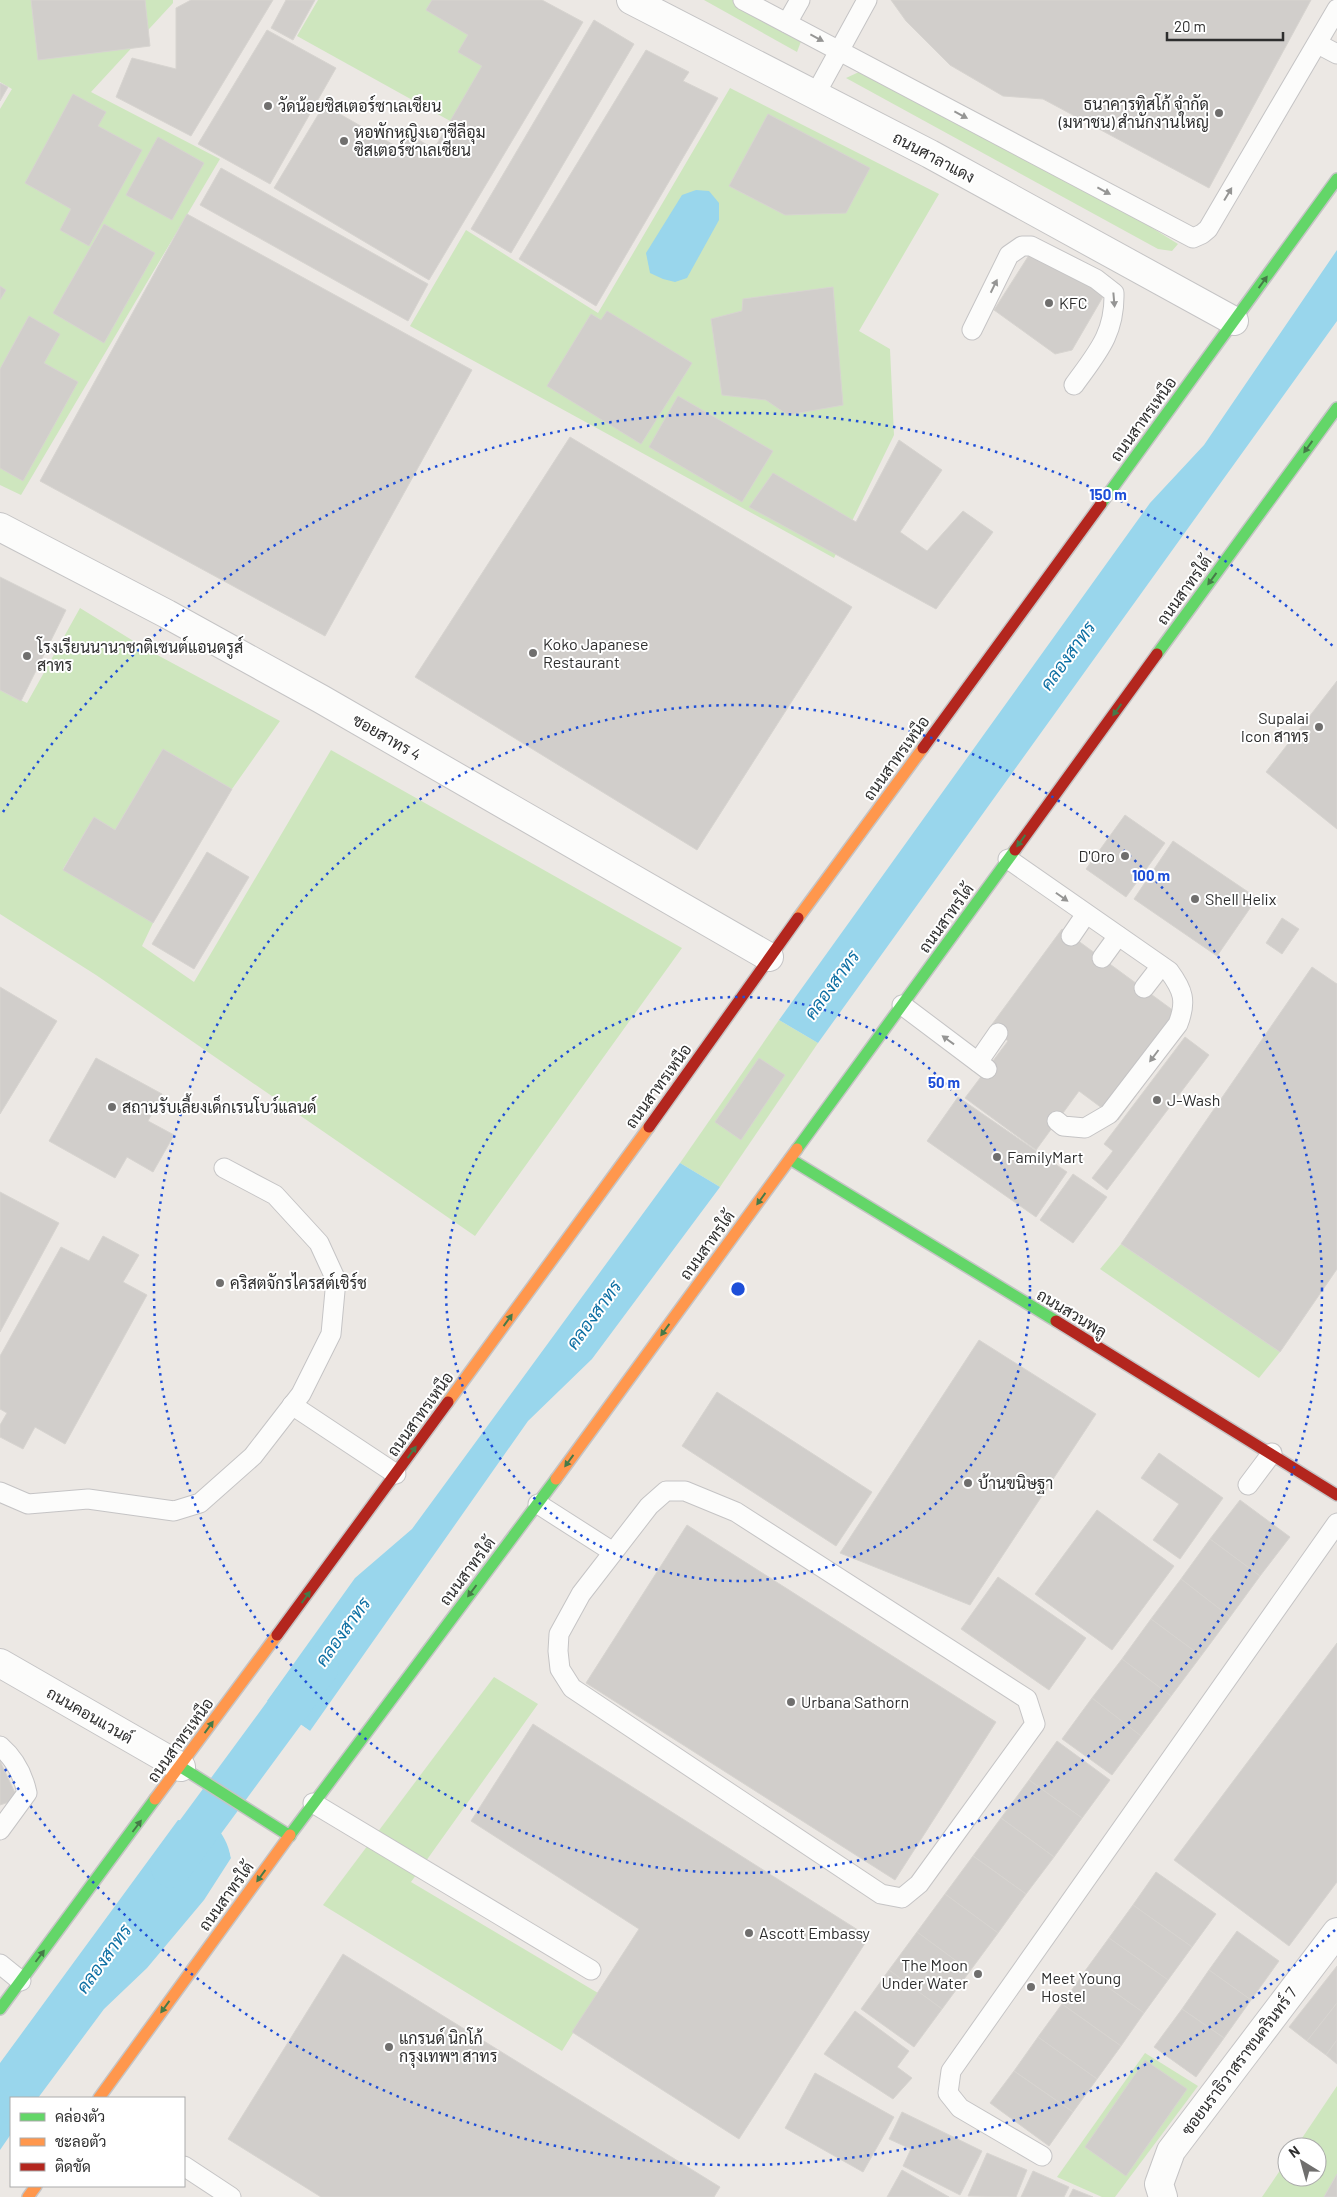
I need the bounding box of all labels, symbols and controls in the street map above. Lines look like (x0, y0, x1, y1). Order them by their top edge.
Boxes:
scale bar (1167, 10, 1283, 42)
text: 20 m (1174, 17, 1206, 35)
one-way arrow (810, 34, 825, 42)
place label: ธนาคารทิสโก้ จำกัด (มหาชน) สำนักงานใหญ่ (1058, 93, 1209, 132)
place label: วัดน้อยซิสเตอร์ซาเลเซียน (278, 94, 441, 115)
marker: วัดน้อยซิสเตอร์ซาเลเซียน (262, 100, 274, 112)
marker: ธนาคารทิสโก้ จำกัด (มหาชน) สำนักงานใหญ่ (1213, 107, 1225, 119)
one-way arrow (953, 111, 968, 119)
place label: หอพักหญิงเอาซีลีอุม ซิสเตอร์ซาเลเซียน (354, 121, 486, 159)
street label: ถนนศาลาแดง (890, 127, 978, 186)
marker: หอพักหญิงเอาซีลีอุม ซิสเตอร์ซาเลเซียน (338, 135, 350, 147)
one-way arrow (1097, 187, 1111, 196)
one-way arrow (1224, 188, 1233, 201)
one-way arrow (1257, 276, 1268, 289)
one-way arrow (990, 279, 998, 293)
place label: KFC (1059, 293, 1088, 312)
one-way arrow (1110, 293, 1118, 309)
marker: KFC (1043, 297, 1055, 309)
street label: ถนนสาทรเหนือ (1106, 373, 1180, 465)
one-way arrow (1303, 440, 1313, 454)
text: 150 m (1089, 485, 1127, 503)
street label: ถนนสาทรใต้ (1151, 550, 1215, 628)
one-way arrow (1208, 572, 1218, 585)
water label: คลองสาทร (1035, 616, 1100, 694)
place label: Koko Japanese Restaurant (543, 634, 648, 671)
place label: โรงเรียนนานาชาติเซนต์แอนดรูส์ สาทร (36, 635, 243, 674)
marker: Koko Japanese Restaurant (527, 647, 539, 659)
marker: โรงเรียนนานาชาติเซนต์แอนดรูส์ สาทร (21, 650, 33, 662)
one-way arrow (1112, 703, 1122, 717)
place label: Supalai Icon สาทร (1241, 708, 1309, 745)
street label: ซอยสาทร 4 (350, 709, 425, 764)
street label: ถนนสาทรเหนือ (859, 712, 933, 804)
marker: Supalai Icon สาทร (1313, 721, 1325, 733)
one-way arrow (1016, 834, 1026, 848)
place label: D'Oro (1079, 846, 1115, 865)
marker: D'Oro (1119, 850, 1131, 862)
text: 100 m (1132, 866, 1170, 884)
street label: ถนนสาทรใต้ (913, 878, 977, 956)
place label: Shell Helix (1205, 889, 1277, 908)
one-way arrow (1055, 892, 1069, 902)
marker: Shell Helix (1189, 893, 1201, 905)
water label: คลองสาทร (799, 945, 864, 1023)
one-way arrow (942, 1034, 955, 1045)
street label: ถนนสาทรเหนือ (621, 1040, 695, 1132)
one-way arrow (1148, 1049, 1159, 1062)
text: 50 m (928, 1073, 960, 1091)
place label: J-Wash (1167, 1090, 1220, 1109)
place label: สถานรับเลี้ยงเด็กเรนโบว์แลนด์ (122, 1093, 317, 1116)
marker: J-Wash (1151, 1094, 1163, 1106)
marker: สถานรับเลี้ยงเด็กเรนโบว์แลนด์ (106, 1101, 118, 1113)
place label: FamilyMart (1007, 1147, 1084, 1166)
marker: FamilyMart (991, 1151, 1003, 1163)
one-way arrow (756, 1192, 766, 1206)
street label: ถนนสาทรใต้ (674, 1205, 738, 1283)
place label: คริสตจักรไครสต์เชิร์ช (230, 1271, 367, 1292)
water label: คลองสาทร (561, 1275, 626, 1353)
marker: คริสตจักรไครสต์เชิร์ช (214, 1277, 226, 1289)
centre of rings (729, 1280, 747, 1298)
street label: ถนนสวนพลู (1032, 1284, 1111, 1343)
one-way arrow (503, 1313, 513, 1327)
one-way arrow (660, 1323, 670, 1337)
street label: ถนนสาทรเหนือ (383, 1368, 457, 1460)
one-way arrow (407, 1446, 418, 1459)
one-way arrow (564, 1454, 575, 1467)
place label: บ้านขนิษฐา (978, 1473, 1053, 1494)
marker: บ้านขนิษฐา (962, 1477, 974, 1489)
street label: ถนนสาทรใต้ (434, 1531, 499, 1609)
one-way arrow (467, 1584, 478, 1597)
one-way arrow (301, 1590, 311, 1604)
water label: คลองสาทร (310, 1592, 375, 1670)
street label: ถนนคอนแวนต์ (44, 1681, 138, 1747)
place label: Urbana Sathorn (801, 1692, 909, 1711)
street label: ถนนสาทรเหนือ (143, 1694, 217, 1786)
marker: Urbana Sathorn (785, 1696, 797, 1708)
one-way arrow (204, 1721, 214, 1734)
one-way arrow (131, 1820, 142, 1833)
street label: ถนนสาทรใต้ (193, 1856, 257, 1934)
one-way arrow (256, 1869, 266, 1882)
water label: คลองสาทร (71, 1919, 136, 1997)
place label: Ascott Embassy (759, 1923, 871, 1942)
marker: Ascott Embassy (743, 1927, 755, 1939)
one-way arrow (34, 1950, 45, 1963)
place label: The Moon Under Water (882, 1955, 968, 1992)
marker: The Moon Under Water (972, 1968, 984, 1980)
place label: Meet Young Hostel (1041, 1968, 1121, 2005)
marker: Meet Young Hostel (1025, 1981, 1037, 1993)
street label: ซอยนราธิวาสราชนครินทร์ 7 (1175, 1982, 1301, 2138)
one-way arrow (160, 2000, 171, 2013)
place label: แกรนด์ นิกโก้ กรุงเทพฯ สาทร (399, 2026, 498, 2068)
marker: แกรนด์ นิกโก้ กรุงเทพฯ สาทร (383, 2041, 395, 2053)
legend (10, 2097, 185, 2187)
text: คล่องตัว (55, 2107, 105, 2125)
text: ชะลอตัว (55, 2132, 106, 2150)
north arrow (1277, 2137, 1327, 2187)
text: N (1285, 2142, 1303, 2161)
text: ติดขัด (55, 2157, 91, 2175)

